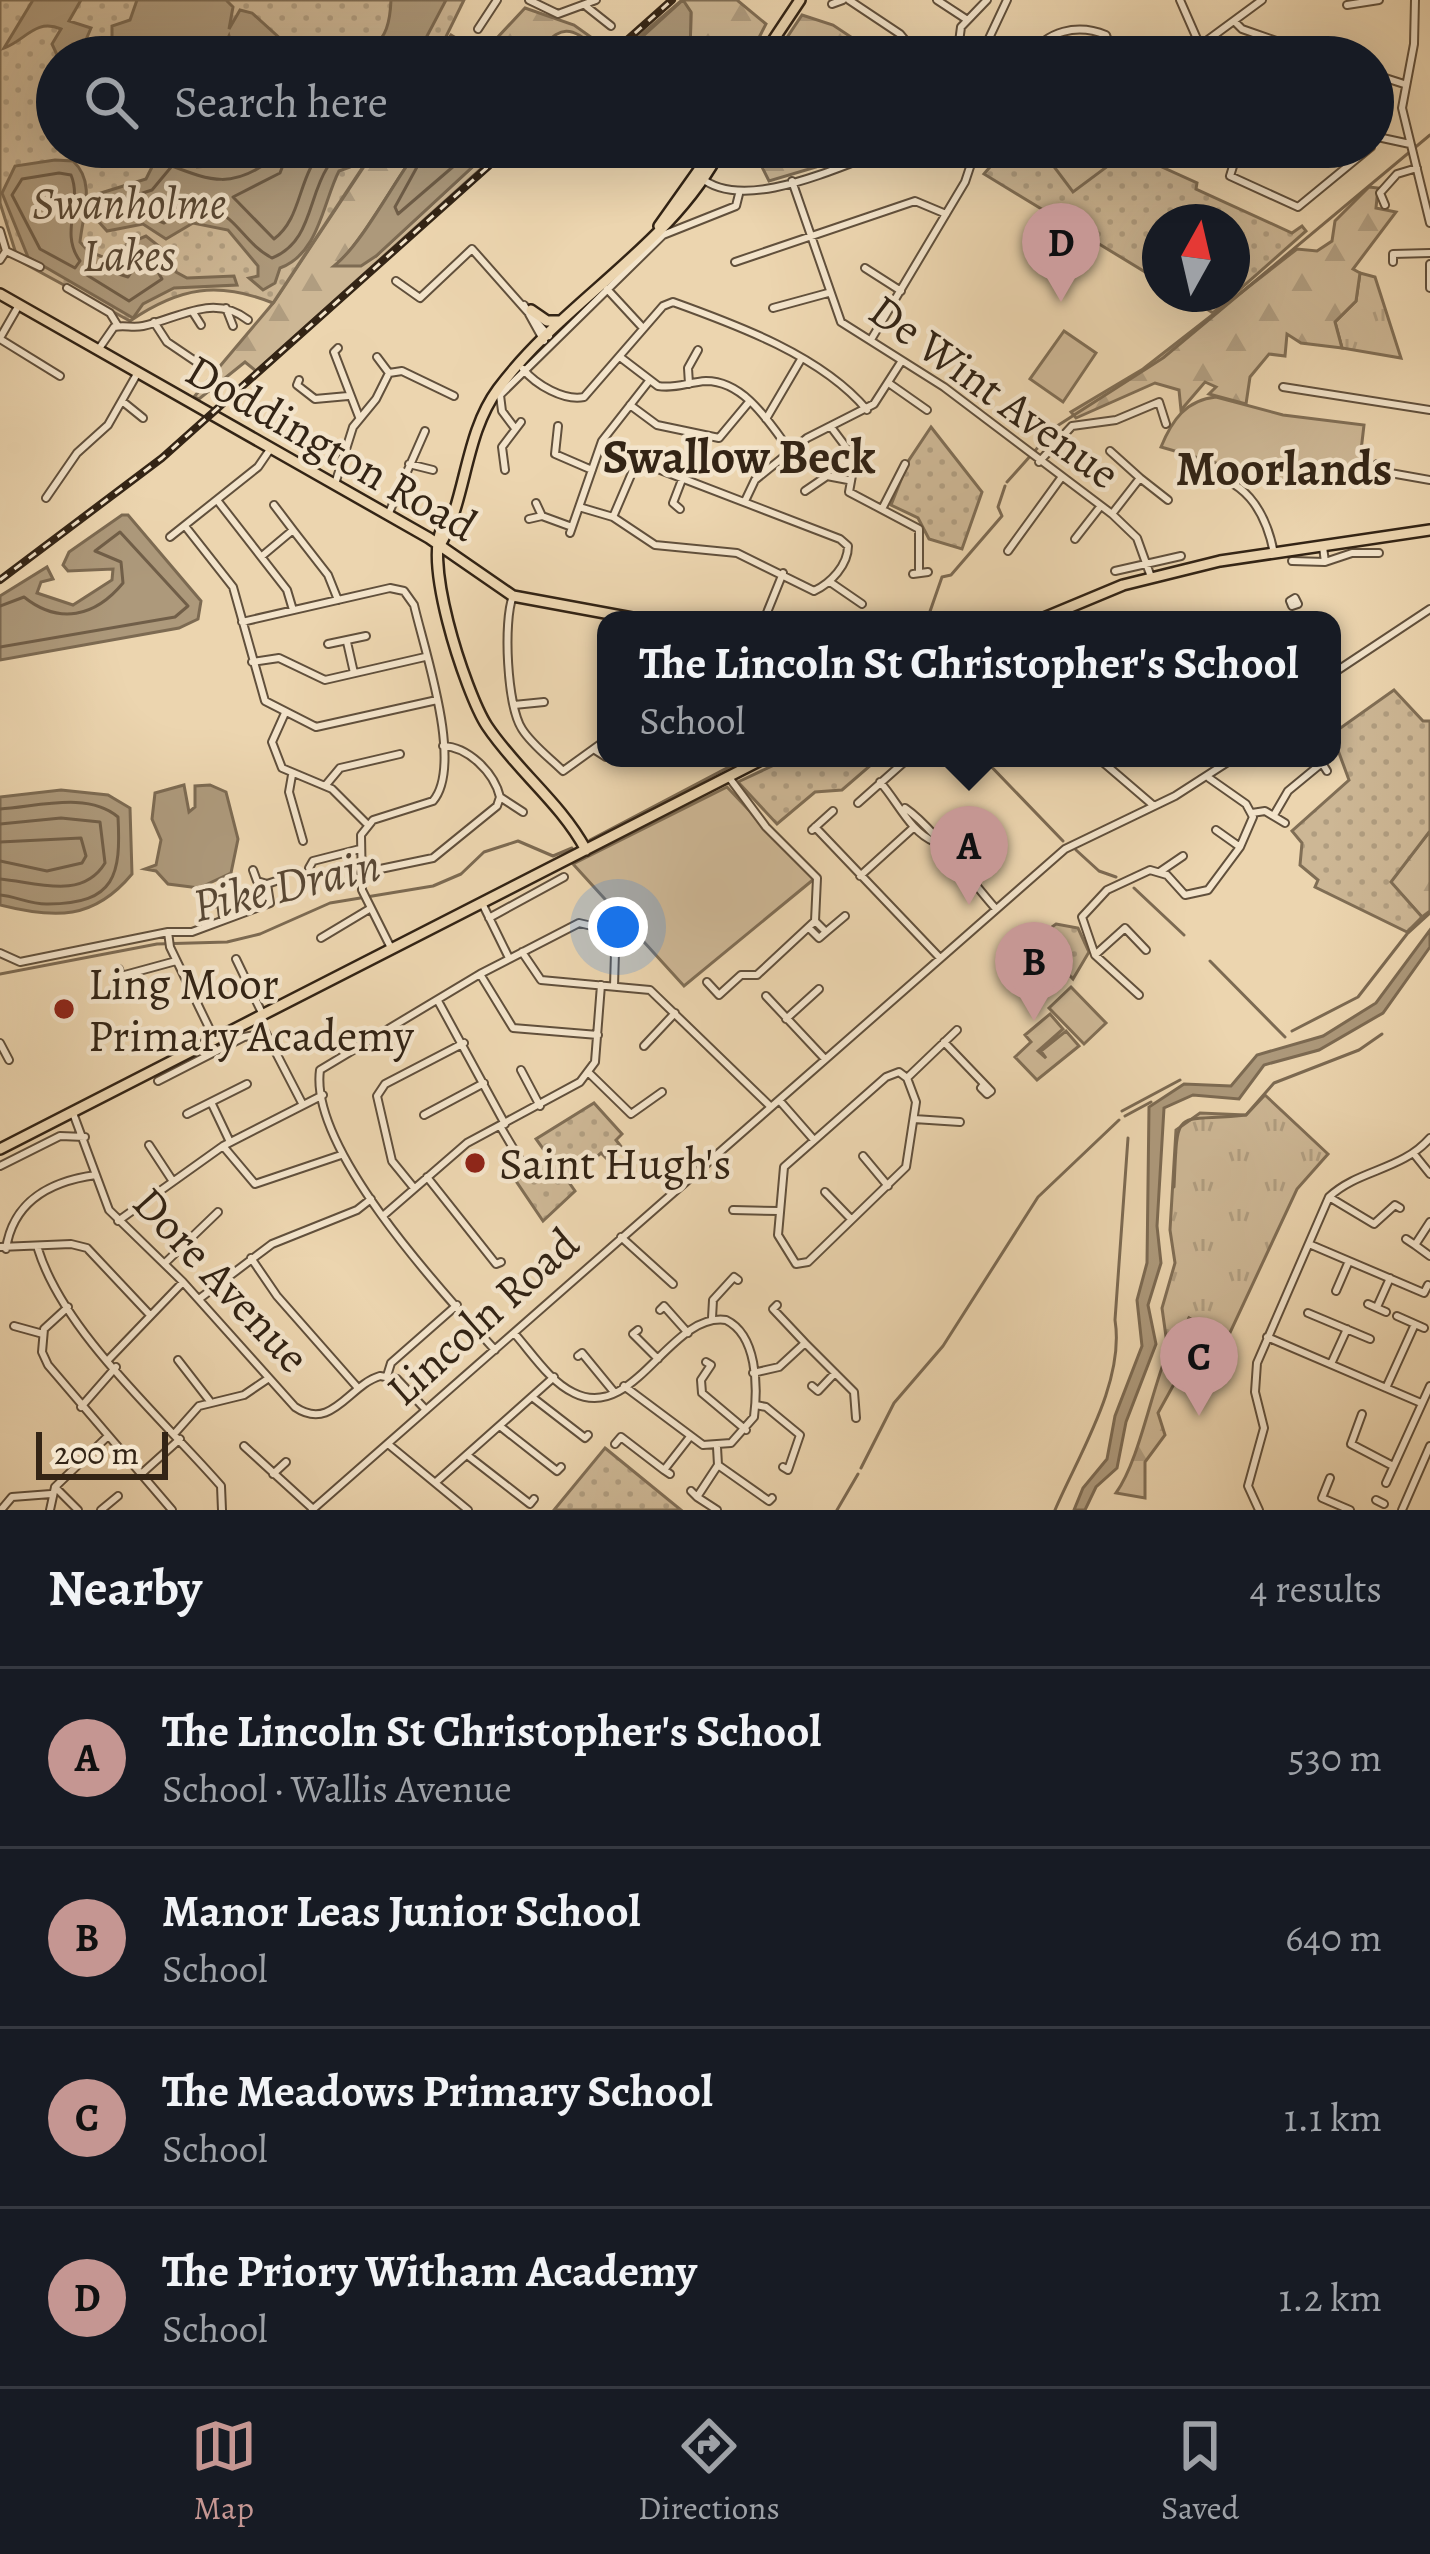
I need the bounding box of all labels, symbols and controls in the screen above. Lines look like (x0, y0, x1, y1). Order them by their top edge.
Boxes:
search box (36, 36, 1394, 168)
icon: search (78, 69, 144, 135)
text: Search here (174, 71, 388, 133)
park label: Swanholme Lakes (32, 172, 226, 286)
pin: D (1022, 203, 1100, 302)
north arrow (1142, 204, 1250, 312)
street label: De Wint Avenue (856, 280, 1132, 504)
street label: Doddington Road (174, 339, 489, 557)
district label: Swallow Beck (602, 424, 876, 490)
district label: Moorlands (1176, 436, 1392, 502)
popup (597, 611, 1341, 767)
text: The Lincoln St Christopher's School (639, 632, 1299, 694)
text: School (639, 694, 745, 747)
pin: A (930, 806, 1008, 905)
water label: Pike Drain (186, 831, 386, 939)
your location (588, 897, 648, 957)
pin: B (995, 922, 1073, 1021)
place label: Ling Moor Primary Academy (88, 953, 415, 1067)
marker: Ling Moor Primary Academy (51, 996, 77, 1022)
place label: Saint Hugh's (499, 1133, 731, 1195)
marker: Saint Hugh's (462, 1150, 488, 1176)
street label: Dore Avenue (119, 1173, 324, 1386)
street label: Lincoln Road (373, 1213, 593, 1420)
pin: C (1160, 1317, 1238, 1416)
scale bar (36, 1426, 168, 1479)
text: 200 m (54, 1430, 139, 1475)
text: Nearby (48, 1553, 202, 1623)
text: 4 results (1250, 1562, 1382, 1615)
text: The Lincoln St Christopher's School (162, 1700, 821, 1762)
text: A (75, 1731, 99, 1784)
text: 530 m (1288, 1731, 1382, 1784)
text: School · Wallis Avenue (162, 1762, 512, 1815)
text: Manor Leas Junior School (162, 1880, 641, 1942)
text: B (75, 1911, 99, 1964)
text: 640 m (1285, 1911, 1382, 1964)
text: School (162, 1942, 268, 1995)
text: The Meadows Primary School (162, 2060, 713, 2122)
text: C (75, 2091, 99, 2144)
text: 1.1 km (1284, 2091, 1382, 2144)
text: School (162, 2122, 268, 2175)
text: The Priory Witham Academy (162, 2240, 697, 2302)
text: D (73, 2271, 101, 2324)
text: 1.2 km (1279, 2271, 1382, 2324)
text: School (162, 2302, 268, 2355)
tab: Map (191, 2413, 257, 2530)
tab: Directions (638, 2413, 780, 2530)
tab: Saved (1161, 2413, 1239, 2530)

